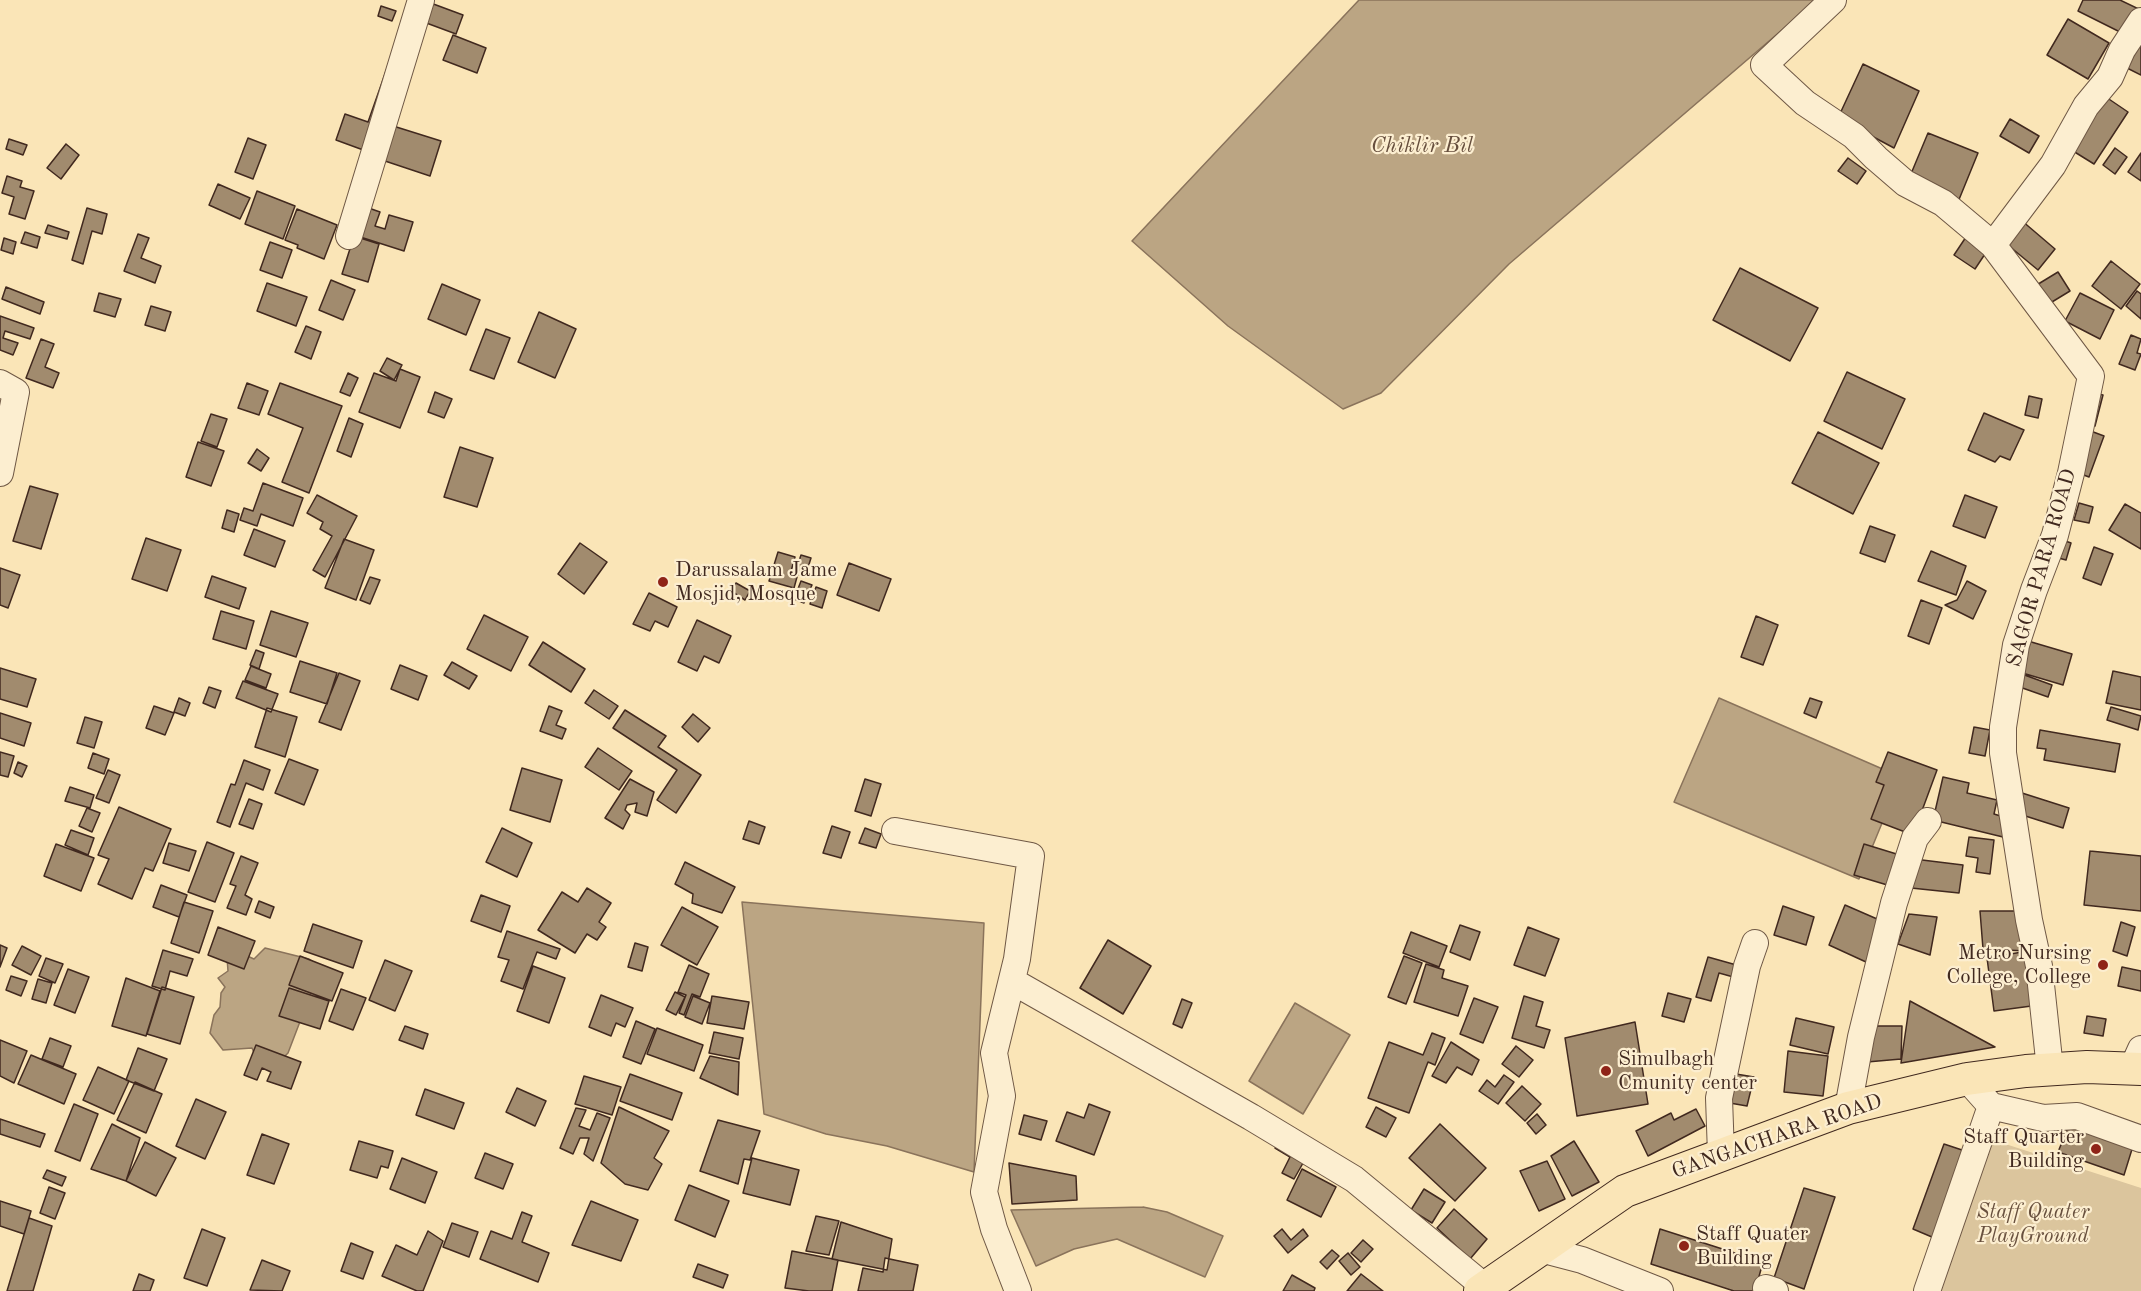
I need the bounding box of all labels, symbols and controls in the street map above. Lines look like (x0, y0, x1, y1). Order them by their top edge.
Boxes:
water label: Chiklir Bil (1371, 133, 1473, 159)
street label: SAGOR PARA ROAD (2002, 466, 2082, 670)
place label: Darussalam Jame Mosjid, Mosque (675, 557, 837, 607)
marker: Darussalam Jame Mosjid, Mosque (656, 575, 670, 589)
place label: Metro Nursing College, College (1946, 940, 2091, 990)
marker: Metro Nursing College, College (2096, 958, 2110, 972)
place label: Simulbagh Cmunity center (1618, 1046, 1757, 1096)
marker: Simulbagh Cmunity center (1599, 1064, 1613, 1078)
street label: GANGACHARA ROAD (1669, 1089, 1885, 1185)
place label: Staff Quarter Building (1963, 1124, 2084, 1174)
marker: Staff Quarter Building (2089, 1142, 2103, 1156)
park label: Staff Quater PlayGround (1977, 1199, 2089, 1249)
place label: Staff Quater Building (1696, 1221, 1808, 1271)
marker: Staff Quater Building (1677, 1239, 1691, 1253)

